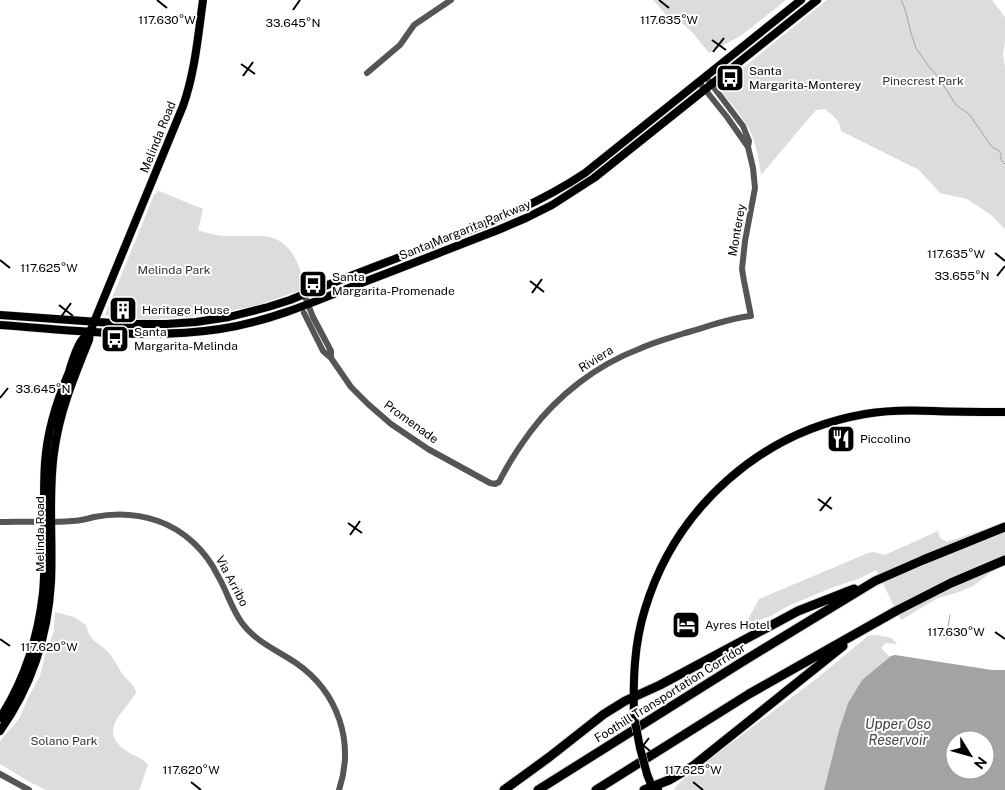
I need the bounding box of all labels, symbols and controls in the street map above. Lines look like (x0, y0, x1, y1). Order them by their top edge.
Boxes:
text: 117.630°W (138, 13, 196, 27)
text: 117.635°W (640, 13, 698, 27)
text: 33.645°N (266, 16, 320, 30)
bus stop icon: Santa Margarita-Monterey (715, 63, 745, 93)
place label: Santa Margarita-Monterey (749, 64, 862, 92)
park label: Pinecrest Park (882, 74, 964, 88)
street label: Melinda Road (137, 99, 179, 175)
street label: Santa Margarita Parkway (397, 197, 533, 263)
street label: Monterey (726, 202, 749, 257)
text: 117.635°W (927, 247, 985, 261)
text: 117.625°W (20, 261, 78, 275)
park label: Melinda Park (137, 263, 211, 277)
bus stop icon: Santa Margarita-Promenade (298, 269, 328, 299)
text: 33.655°N (934, 269, 990, 283)
place label: Santa Margarita-Promenade (332, 270, 455, 298)
building icon: Heritage House (108, 295, 138, 325)
place label: Heritage House (142, 303, 230, 317)
bus stop icon: Santa Margarita-Melinda (100, 324, 130, 354)
place label: Santa Margarita-Melinda (134, 325, 238, 353)
street label: Riviera (576, 343, 616, 375)
text: 33.645°N (16, 382, 70, 396)
street label: Promenade (381, 398, 441, 446)
restaurant icon: Piccolino (826, 424, 856, 454)
place label: Piccolino (860, 432, 911, 446)
street label: Melinda Road (33, 496, 47, 572)
street label: Via Arribo (213, 553, 251, 609)
hotel icon: Ayres Hotel (671, 610, 701, 640)
place label: Ayres Hotel (705, 618, 770, 632)
text: 117.630°W (927, 625, 985, 639)
text: 117.620°W (20, 640, 78, 654)
street label: Foothill Transportation Corridor (592, 640, 748, 745)
water label: Upper Oso Reservoir (865, 716, 931, 748)
north arrow (945, 730, 995, 780)
park label: Solano Park (30, 734, 98, 748)
text: N (971, 754, 990, 772)
text: 117.620°W (162, 763, 220, 777)
text: 117.625°W (664, 763, 722, 777)

